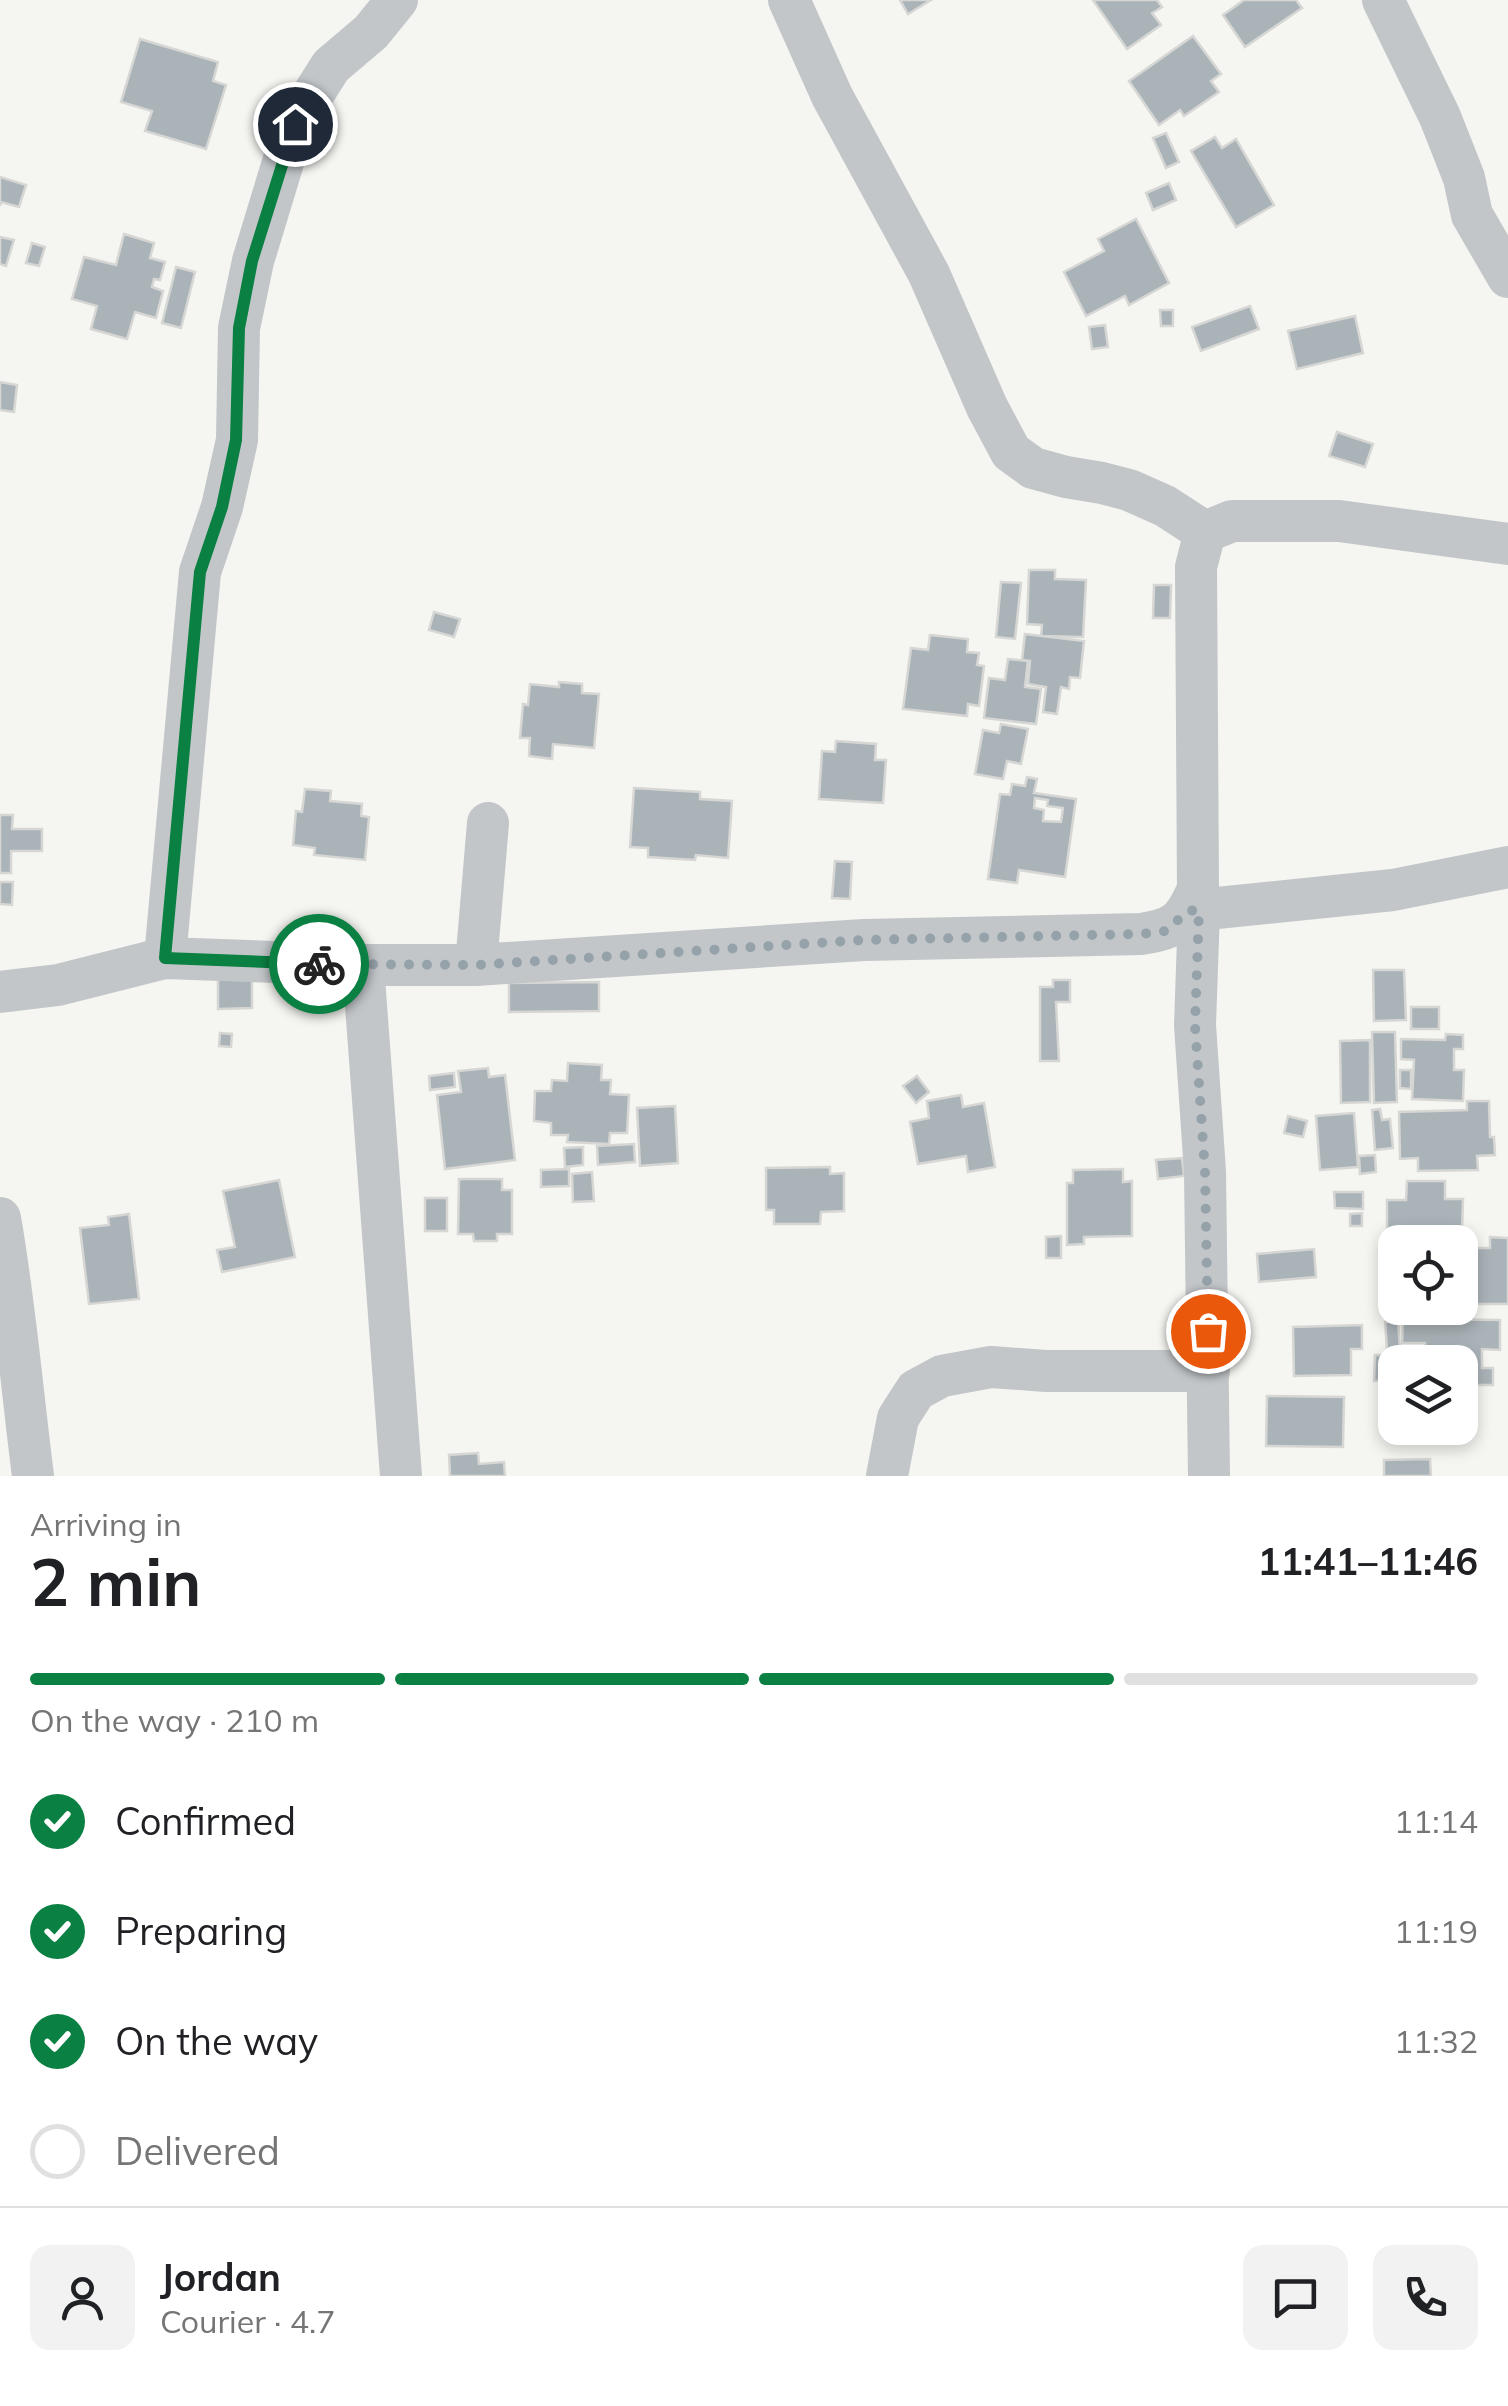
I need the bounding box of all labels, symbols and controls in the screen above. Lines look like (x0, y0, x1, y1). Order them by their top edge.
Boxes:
pin (253, 82, 338, 167)
icon: home (268, 97, 323, 152)
courier (269, 914, 369, 1014)
icon: bike (292, 937, 347, 992)
map controls (1378, 1225, 1478, 1445)
button: locate (1378, 1225, 1478, 1325)
pin (1166, 1289, 1251, 1374)
icon: bag (1181, 1304, 1236, 1359)
button: layers (1378, 1345, 1478, 1445)
text: Arriving in (30, 1504, 182, 1544)
text: 11:41–11:46 (1258, 1537, 1478, 1585)
text: 2 min (30, 1541, 201, 1622)
text: On the way · 210 m (30, 1700, 319, 1740)
icon: check (30, 1794, 85, 1849)
text: Confirmed (115, 1797, 296, 1845)
text: 11:14 (1394, 1801, 1478, 1841)
icon: check (30, 1904, 85, 1959)
text: Preparing (115, 1907, 287, 1955)
text: 11:19 (1394, 1911, 1478, 1951)
icon: check (30, 2014, 85, 2069)
text: On the way (115, 2017, 318, 2065)
text: 11:32 (1394, 2021, 1478, 2061)
text: Delivered (115, 2127, 280, 2175)
button: person (30, 2245, 135, 2350)
button: chat (1243, 2245, 1348, 2350)
button: phone (1373, 2245, 1478, 2350)
text: Jordan (160, 2253, 281, 2301)
text: Courier · 4.7 (160, 2301, 336, 2341)

